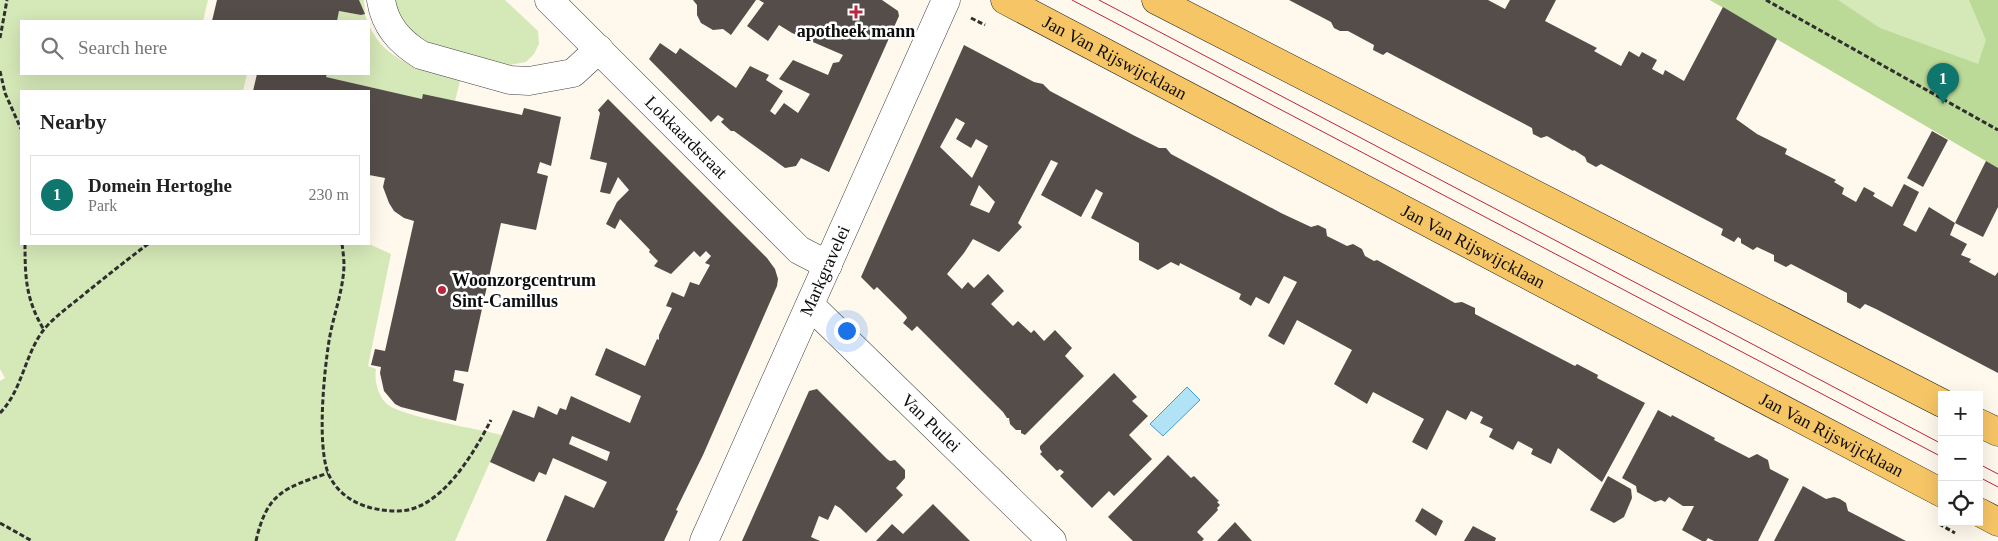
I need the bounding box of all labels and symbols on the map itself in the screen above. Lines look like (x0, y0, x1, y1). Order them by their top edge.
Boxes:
marker: apotheek mann (850, 6, 862, 18)
street label: Jan Van Rijswijcklaan (1039, 12, 1190, 104)
place label: apotheek mann (797, 21, 915, 41)
pin: 1 (1927, 63, 1959, 104)
street label: Lokkaardstraat (641, 92, 731, 182)
street label: Jan Van Rijswijcklaan (1398, 200, 1549, 292)
street label: Markgravelei (796, 222, 854, 319)
place label: Woonzorgcentrum Sint-Camillus (452, 270, 596, 311)
marker: Woonzorgcentrum Sint-Camillus (436, 284, 448, 296)
your location (834, 318, 860, 344)
street label: Jan Van Rijswijcklaan (1756, 389, 1907, 481)
street label: Van Putlei (897, 390, 965, 456)

